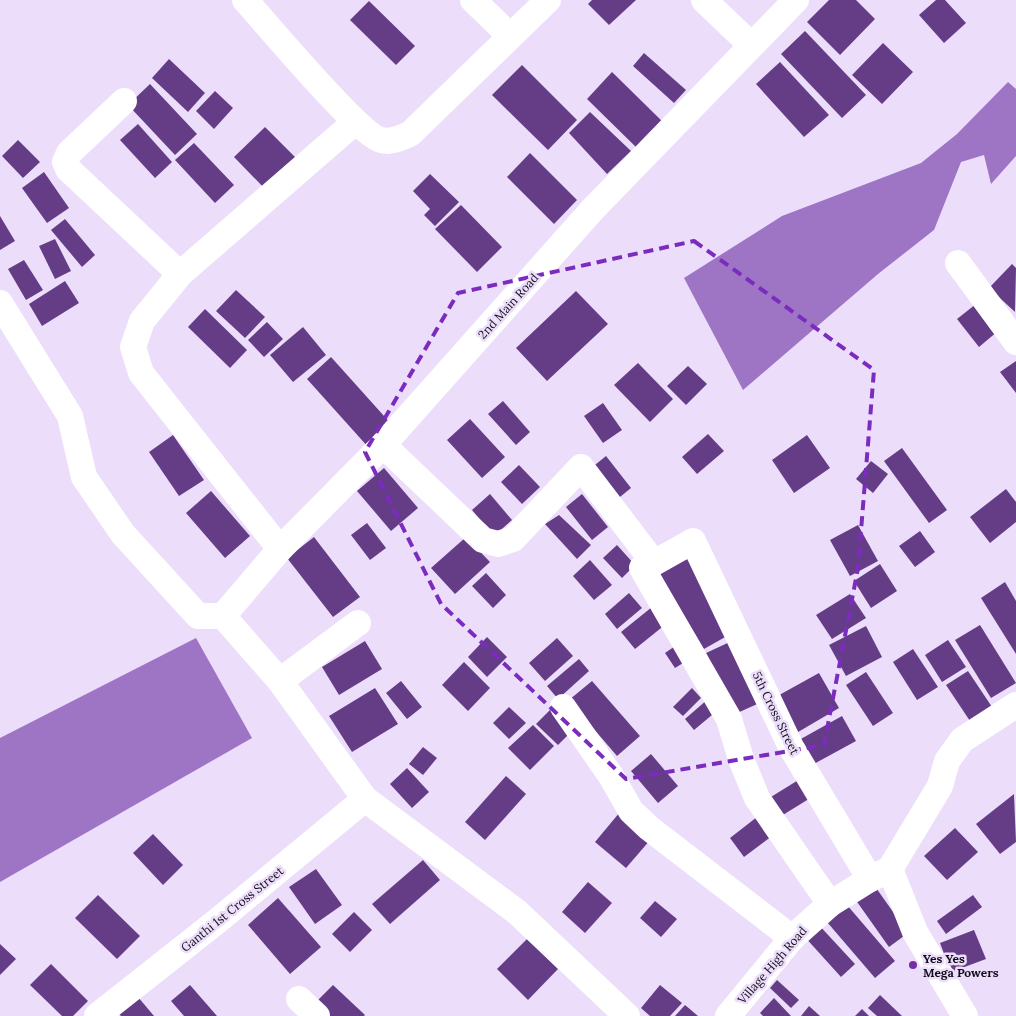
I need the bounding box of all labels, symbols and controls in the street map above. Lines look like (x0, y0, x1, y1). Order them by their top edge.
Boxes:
street label: 2nd Main Road (475, 270, 541, 342)
street label: 5th Cross Street (749, 669, 803, 757)
street label: Ganthi 1st Cross Street (178, 863, 286, 955)
street label: Village High Road (734, 923, 810, 1008)
place label: Yes Yes Mega Powers (923, 951, 999, 980)
marker: Yes Yes Mega Powers (907, 959, 919, 971)

